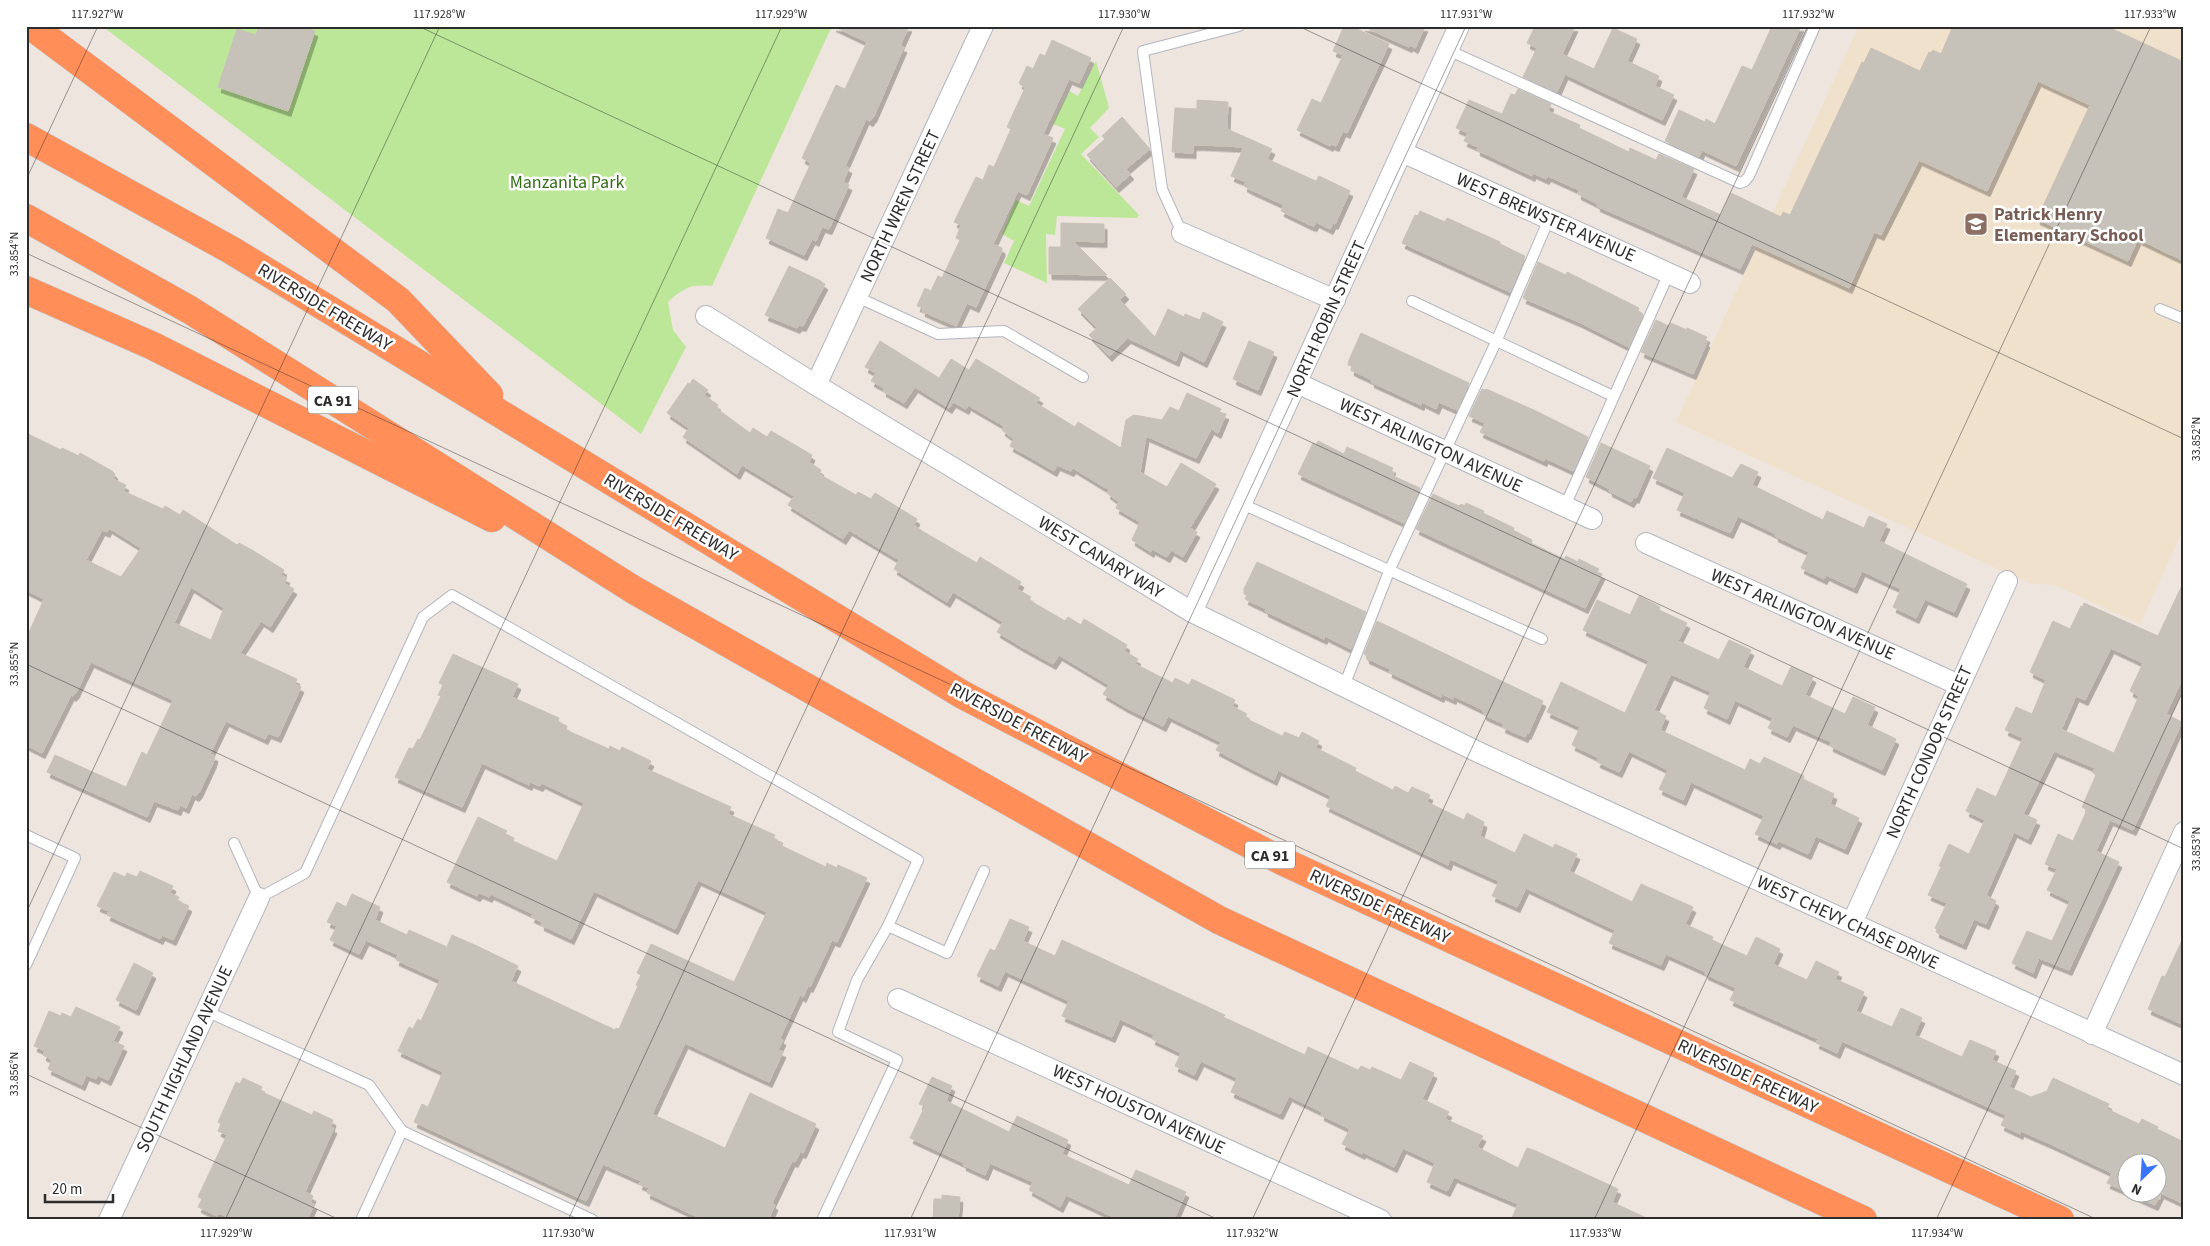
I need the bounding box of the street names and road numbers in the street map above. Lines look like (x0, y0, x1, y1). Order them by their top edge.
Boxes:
street label: NORTH WREN STREET (854, 126, 947, 286)
street label: WEST BREWSTER AVENUE (1452, 167, 1639, 268)
street label: NORTH ROBIN STREET (1281, 237, 1372, 402)
street label: RIVERSIDE FREEWAY (253, 257, 397, 358)
road number: CA 91 (308, 386, 358, 414)
street label: WEST ARLINGTON AVENUE (1335, 392, 1526, 499)
street label: RIVERSIDE FREEWAY (599, 467, 743, 568)
street label: WEST CANARY WAY (1033, 510, 1169, 605)
street label: WEST ARLINGTON AVENUE (1707, 562, 1899, 666)
street label: NORTH CONDOR STREET (1880, 662, 1979, 843)
street label: RIVERSIDE FREEWAY (946, 677, 1092, 770)
road number: CA 91 (1245, 842, 1295, 868)
street label: RIVERSIDE FREEWAY (1305, 863, 1455, 950)
street label: WEST CHEVY CHASE DRIVE (1753, 869, 1943, 976)
street label: SOUTH HIGHLAND AVENUE (130, 962, 239, 1157)
street label: RIVERSIDE FREEWAY (1673, 1033, 1823, 1120)
street label: WEST HOUSTON AVENUE (1048, 1058, 1229, 1160)

